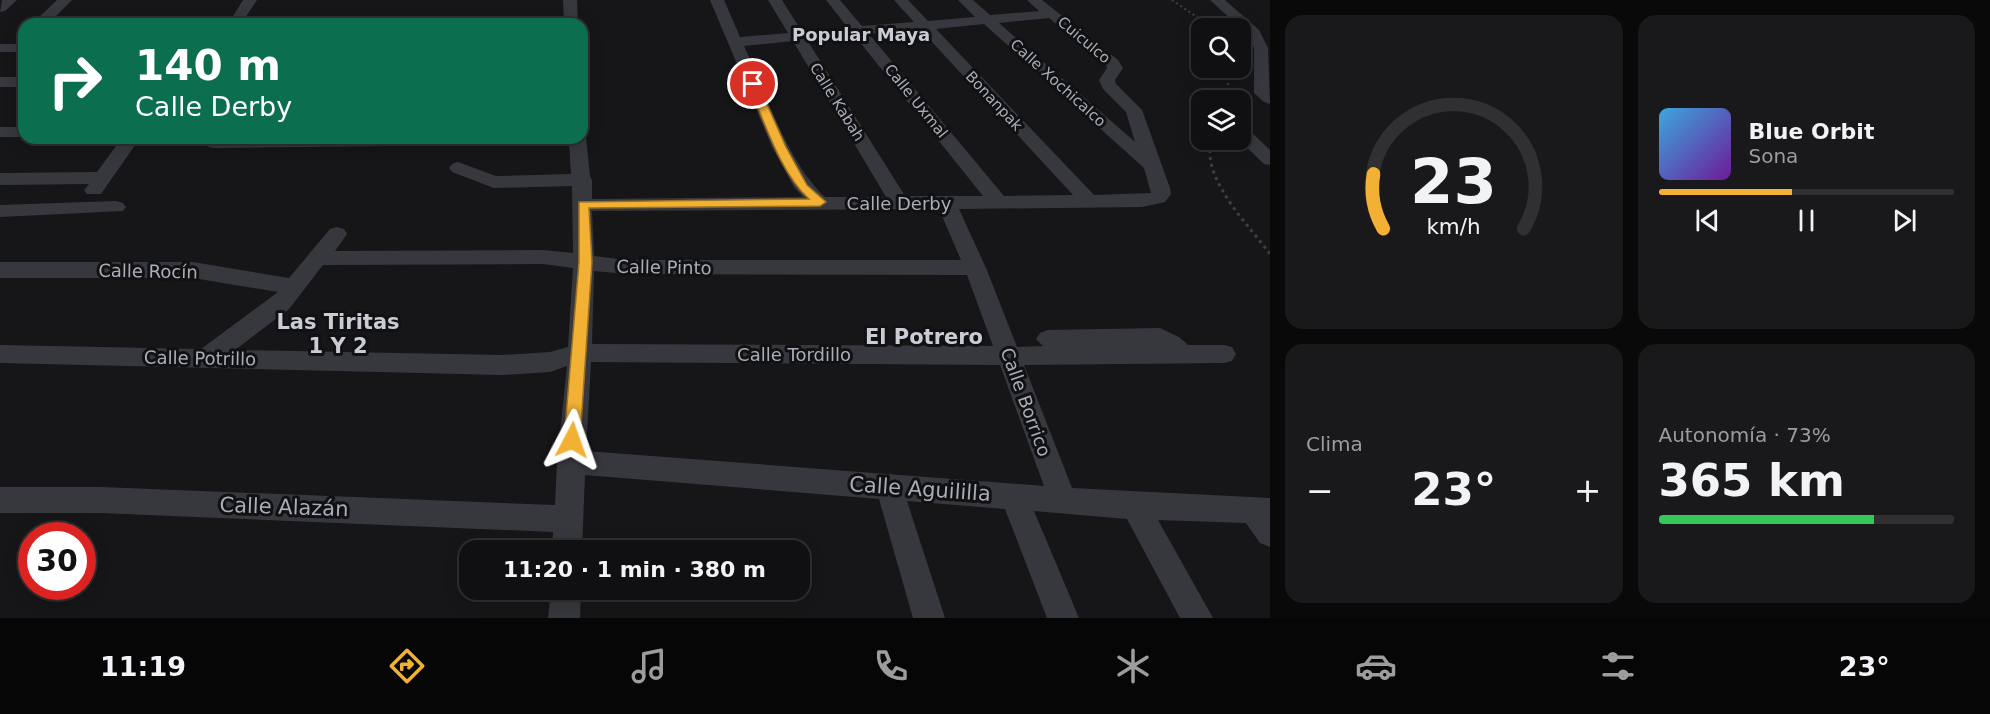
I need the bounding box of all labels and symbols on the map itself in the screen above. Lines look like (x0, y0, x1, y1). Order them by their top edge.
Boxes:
street label: Cuiculco (1054, 13, 1114, 67)
district label: Popular Maya (792, 24, 930, 45)
street label: Calle Xochicalco (1006, 35, 1110, 131)
pin (727, 58, 778, 109)
street label: Calle Kabah (806, 59, 868, 145)
street label: Calle Uxmal (881, 60, 951, 142)
street label: Bonanpak (962, 67, 1026, 135)
street label: Calle Derby (847, 193, 952, 214)
street label: Calle Pinto (616, 256, 712, 278)
street label: Calle Rocín (98, 260, 198, 282)
district label: Las Tiritas 1 Y 2 (276, 310, 400, 358)
district label: El Potrero (865, 325, 983, 349)
street label: Calle Tordillo (737, 344, 851, 365)
street label: Calle Borrico (997, 345, 1055, 459)
street label: Calle Potrillo (144, 347, 256, 369)
position arrow (540, 408, 604, 472)
street label: Calle Aguililla (848, 472, 992, 506)
street label: Calle Alazán (219, 493, 349, 521)
speed limit sign: 30 (18, 522, 96, 600)

